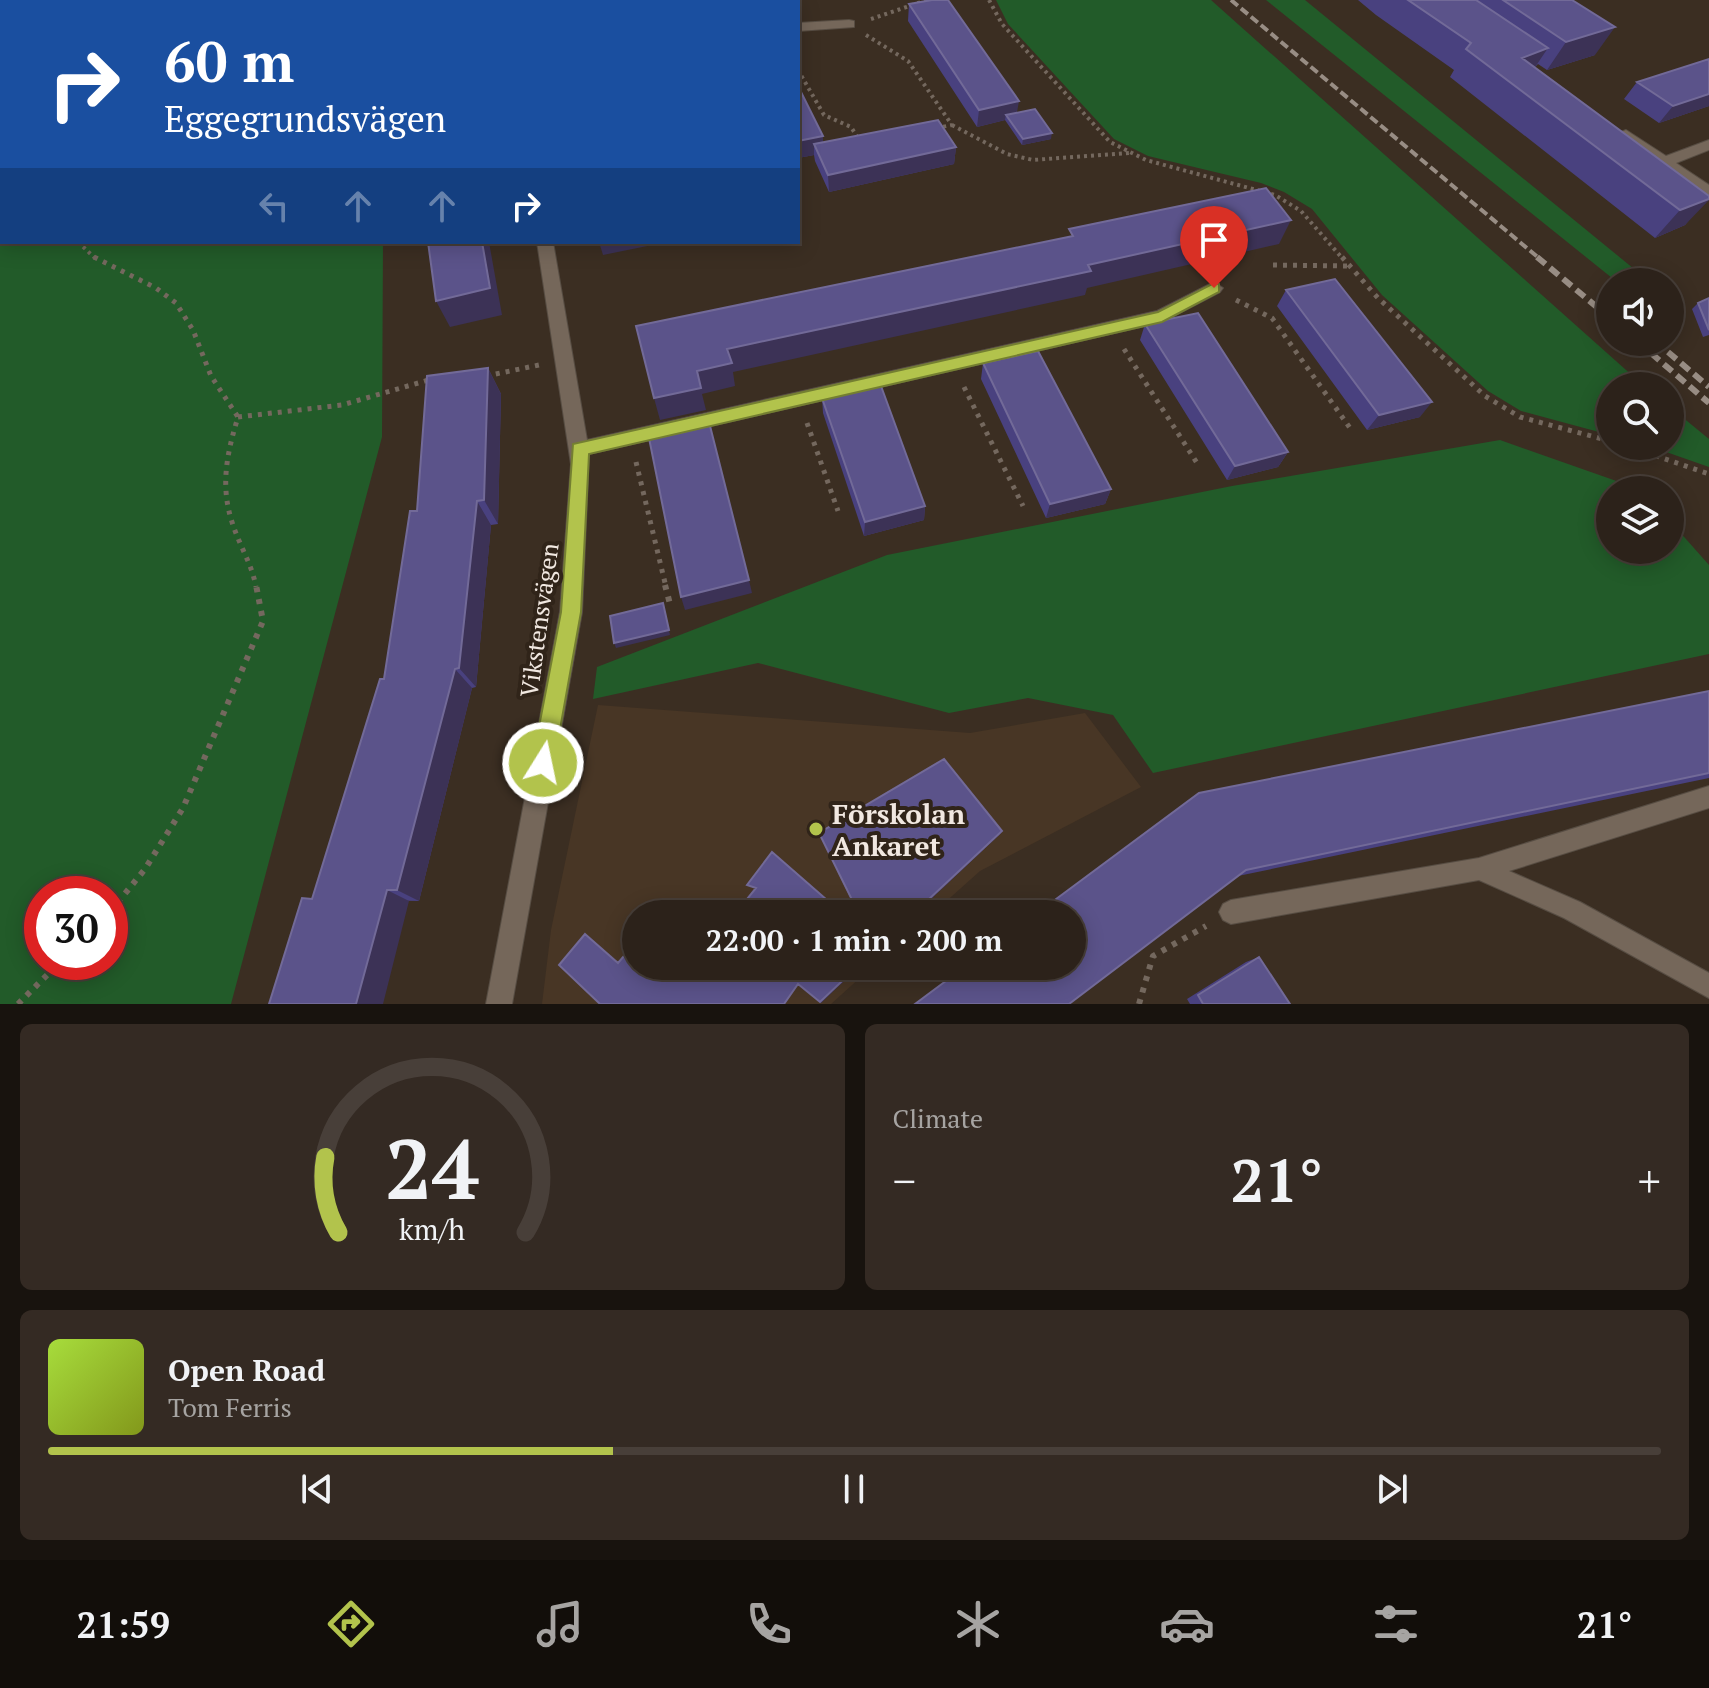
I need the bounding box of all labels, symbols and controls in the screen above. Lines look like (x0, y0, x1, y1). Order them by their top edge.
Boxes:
text: 60 m (164, 24, 294, 98)
icon: right (32, 32, 136, 136)
text: Eggegrundsvägen (164, 95, 446, 142)
icon: left (252, 184, 296, 228)
icon: ahead (336, 184, 380, 228)
icon: ahead (420, 184, 464, 228)
icon: right (504, 184, 548, 228)
pin (1180, 206, 1248, 288)
icon: arrive (1192, 218, 1236, 262)
map controls (1596, 268, 1684, 564)
button: sound (1596, 268, 1684, 356)
button: search (1596, 372, 1684, 460)
button: layers (1596, 476, 1684, 564)
street label: Vikstensvägen (512, 541, 566, 699)
position arrow (501, 721, 585, 805)
place label: Förskolan Ankaret (832, 795, 965, 864)
marker: Förskolan Ankaret (807, 820, 825, 838)
speed limit sign: 30 (24, 876, 128, 980)
text: 22:00 · 1 min · 200 m (706, 920, 1002, 960)
text: Climate (893, 1101, 983, 1135)
text: 24 (385, 1113, 479, 1223)
text: 21° (1230, 1140, 1323, 1219)
text: − (893, 1151, 916, 1210)
text: + (1638, 1151, 1661, 1210)
text: km/h (399, 1210, 465, 1248)
text: Open Road (168, 1350, 325, 1390)
text: Tom Ferris (168, 1390, 292, 1424)
icon: previous (295, 1467, 339, 1511)
icon: pause (832, 1467, 876, 1511)
icon: next (1370, 1467, 1414, 1511)
icon: directions (323, 1596, 379, 1652)
icon: music (532, 1596, 588, 1652)
icon: phone (741, 1596, 797, 1652)
icon: climate (950, 1596, 1006, 1652)
icon: car (1159, 1596, 1215, 1652)
icon: filters (1368, 1596, 1424, 1652)
text: 21:59 (76, 1601, 170, 1648)
text: 21° (1577, 1601, 1632, 1648)

